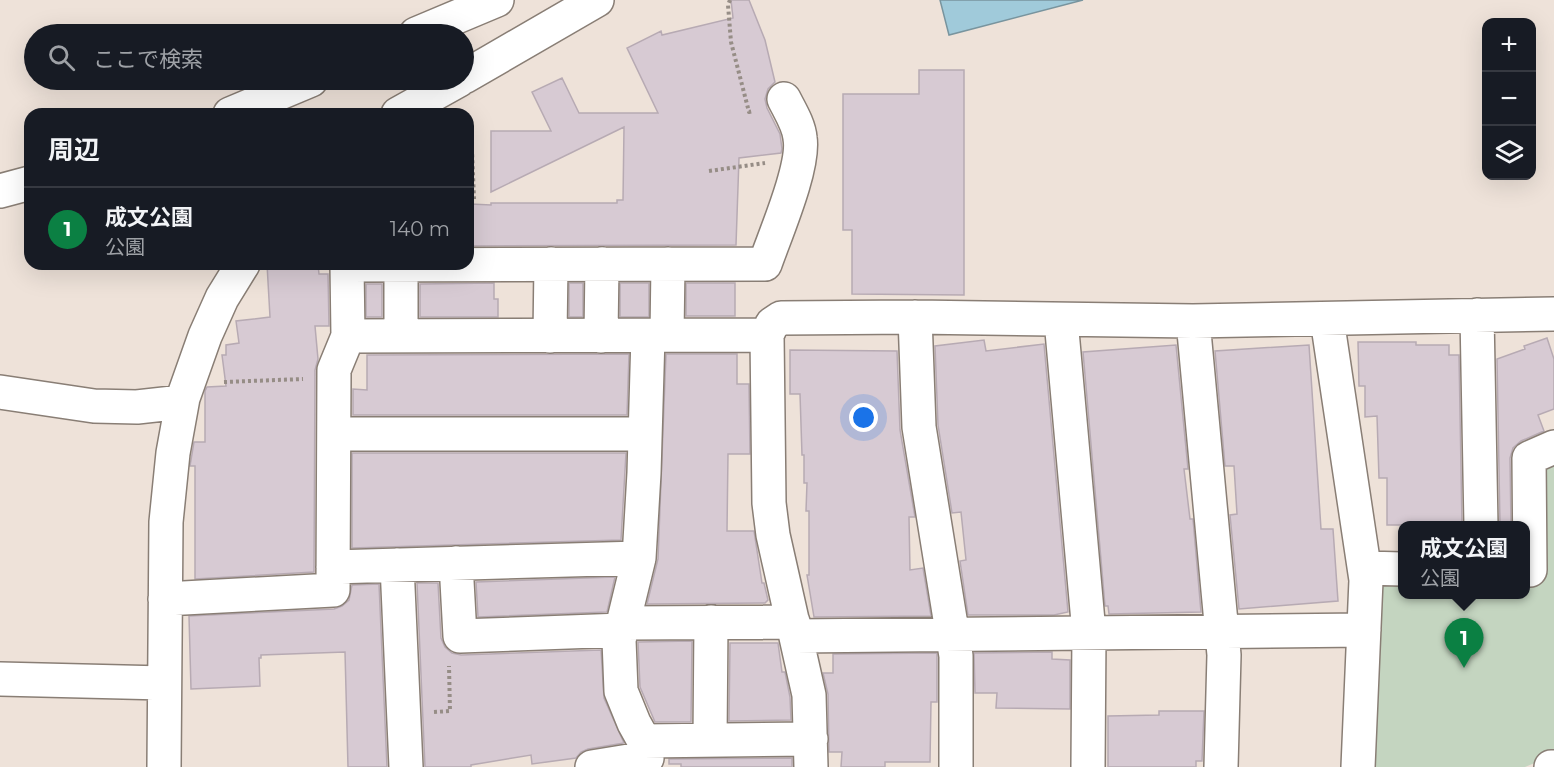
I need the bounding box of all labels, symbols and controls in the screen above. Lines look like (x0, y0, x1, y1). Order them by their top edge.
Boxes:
map controls (1482, 18, 1536, 180)
button: + (1482, 18, 1536, 72)
search box (24, 24, 474, 90)
icon: search (45, 41, 78, 74)
text: ここで検索 (93, 46, 203, 73)
button: − (1482, 72, 1536, 126)
button: layers (1482, 126, 1536, 180)
text: 周辺 (48, 134, 100, 166)
text: 成文公園 (105, 204, 193, 231)
text: 1 (64, 217, 71, 241)
text: 140 m (390, 217, 450, 241)
text: 公園 (105, 235, 145, 259)
your location (849, 403, 878, 432)
popup (1398, 521, 1530, 599)
text: 成文公園 (1420, 535, 1508, 562)
text: 公園 (1420, 566, 1460, 590)
pin: 1 (1444, 618, 1484, 668)

